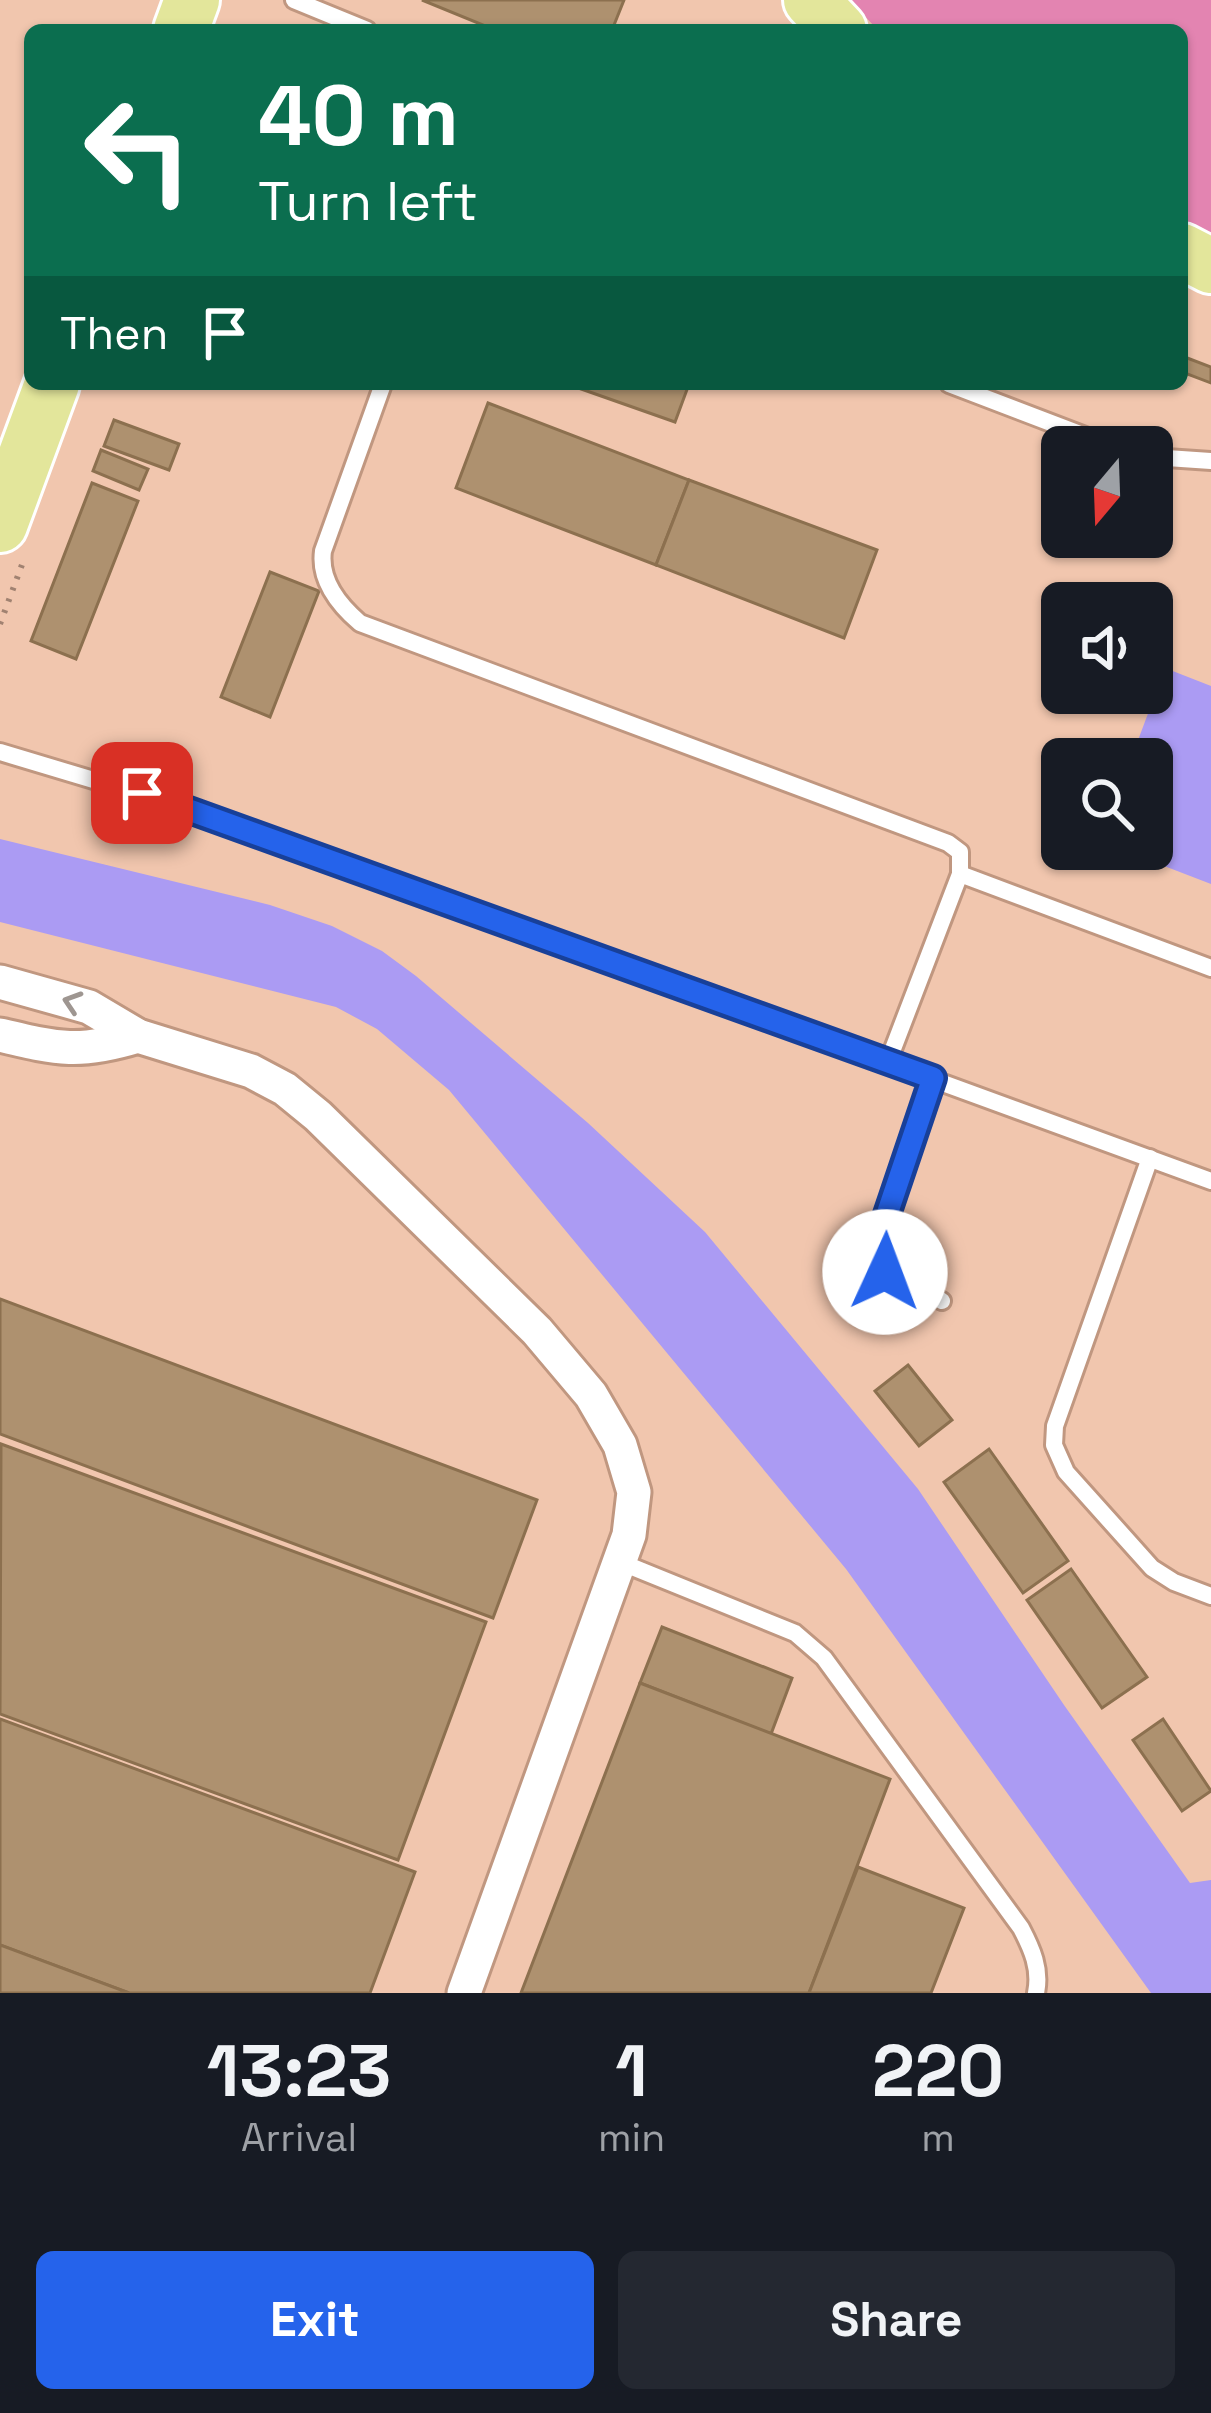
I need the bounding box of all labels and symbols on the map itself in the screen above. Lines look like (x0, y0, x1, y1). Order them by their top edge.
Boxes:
north arrow (1041, 426, 1173, 558)
pin (91, 742, 193, 844)
one-way arrow (62, 991, 83, 1016)
position arrow (822, 1209, 948, 1335)

